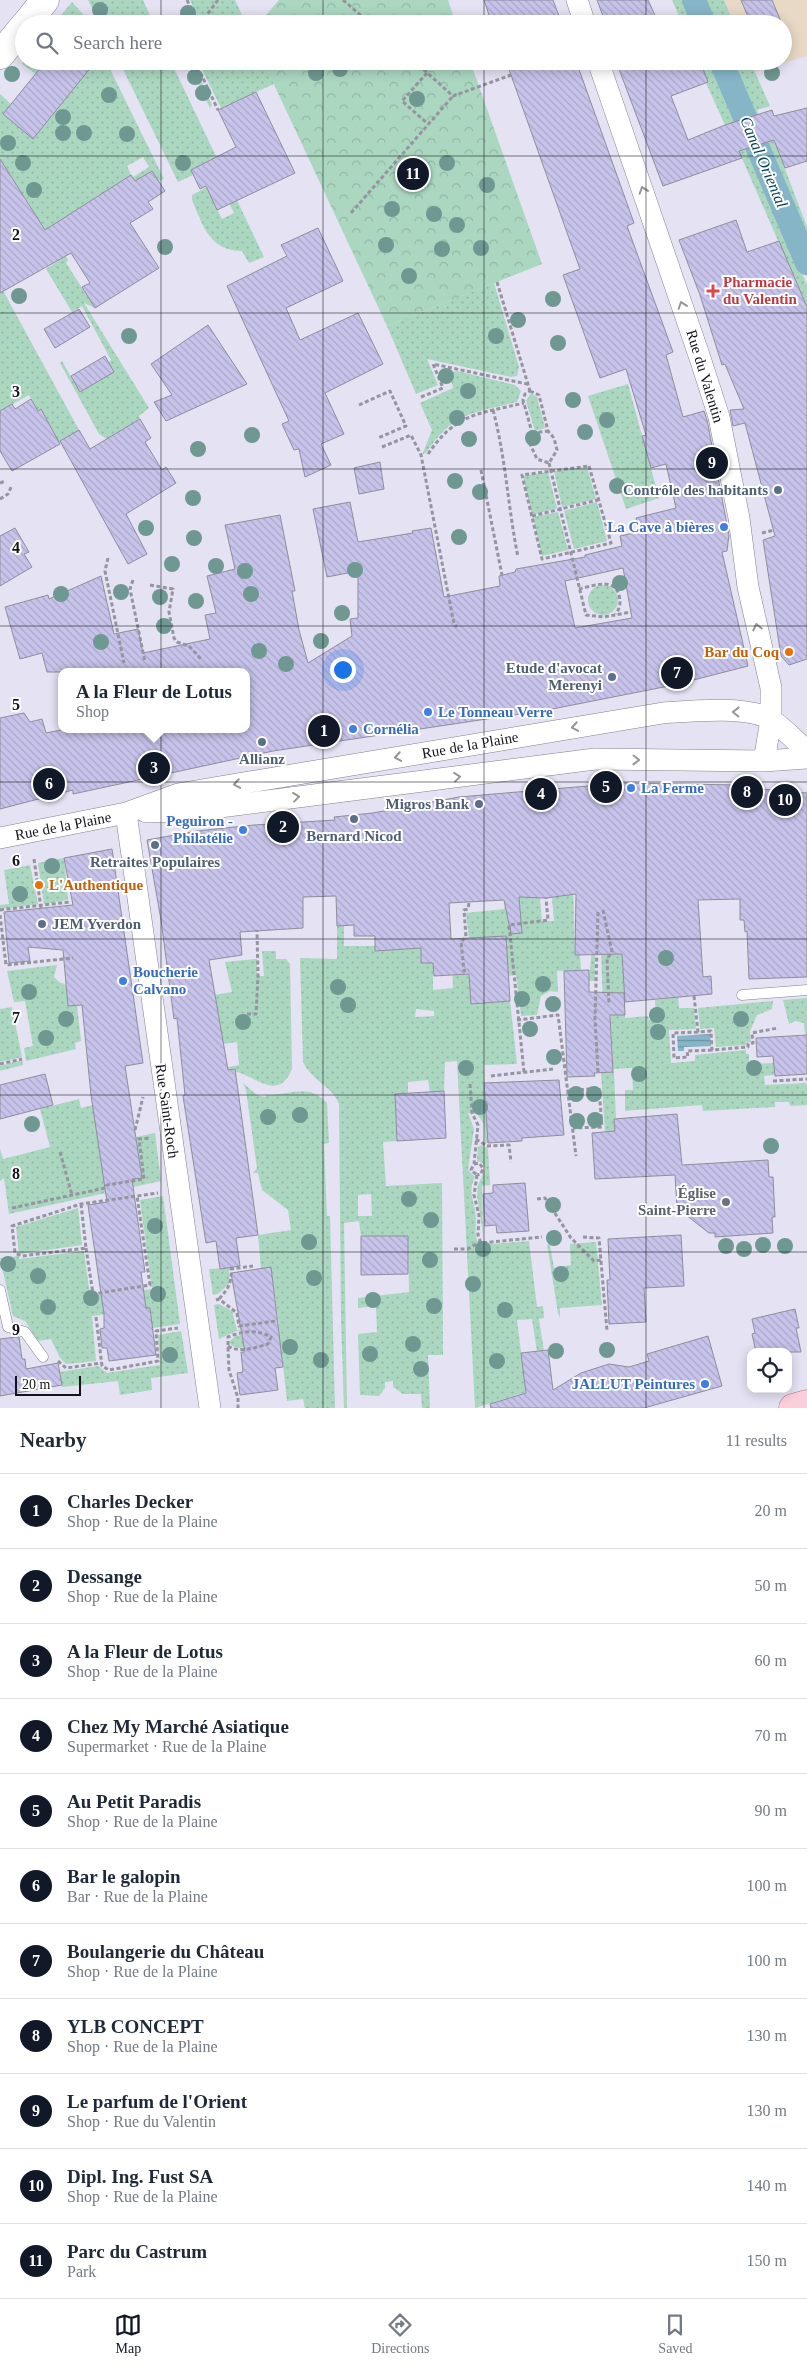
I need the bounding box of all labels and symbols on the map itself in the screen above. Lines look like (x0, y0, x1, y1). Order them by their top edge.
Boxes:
water label: Canal Oriental (737, 114, 791, 211)
pin: 11 (397, 155, 429, 193)
one-way arrow (638, 187, 648, 195)
text: 2 (12, 226, 20, 243)
place label: Pharmacie du Valentin (723, 274, 797, 307)
marker: Pharmacie du Valentin (707, 285, 719, 297)
one-way arrow (678, 301, 688, 309)
street label: Rue du Valentin (683, 328, 727, 425)
text: 3 (12, 383, 20, 400)
pin: 9 (696, 444, 728, 482)
place label: Contrôle des habitants (623, 482, 768, 498)
marker: Contrôle des habitants (772, 484, 784, 496)
place label: La Cave à bières (607, 519, 714, 535)
marker: La Cave à bières (718, 521, 730, 533)
text: 4 (12, 539, 20, 556)
one-way arrow (752, 622, 763, 631)
place label: Bar du Coq (704, 644, 780, 660)
marker: Bar du Coq (783, 646, 795, 658)
pin: 7 (661, 654, 693, 692)
your location (330, 657, 356, 683)
place label: Etude d'avocat Merenyi (506, 660, 602, 693)
marker: Etude d'avocat Merenyi (606, 671, 618, 683)
text: 5 (12, 696, 20, 713)
place label: Le Tonneau Verre (438, 704, 553, 720)
marker: Le Tonneau Verre (422, 706, 434, 718)
one-way arrow (732, 707, 740, 717)
pin: 1 (308, 712, 340, 750)
place label: Cornélia (363, 721, 419, 737)
one-way arrow (571, 721, 579, 731)
marker: Cornélia (347, 723, 359, 735)
street label: Rue de la Plaine (420, 729, 520, 761)
marker: Allianz (256, 736, 268, 748)
pin: 3 (138, 749, 170, 787)
place label: Allianz (239, 751, 285, 767)
one-way arrow (393, 751, 402, 761)
one-way arrow (632, 754, 640, 765)
pin: 6 (33, 765, 65, 803)
pin: 5 (590, 768, 622, 806)
one-way arrow (453, 772, 461, 783)
pin: 8 (731, 773, 763, 811)
pin: 4 (525, 775, 557, 813)
one-way arrow (233, 779, 242, 789)
place label: La Ferme (641, 780, 704, 796)
pin: 10 (769, 781, 801, 819)
marker: La Ferme (625, 782, 637, 794)
one-way arrow (292, 792, 300, 803)
place label: Migros Bank (386, 796, 470, 812)
marker: Migros Bank (473, 798, 485, 810)
pin: 2 (267, 808, 299, 846)
street label: Rue de la Plaine (13, 809, 113, 843)
place label: Peguiron - Philatélie (166, 813, 233, 846)
marker: Bernard Nicod (348, 813, 360, 825)
marker: Peguiron - Philatélie (237, 824, 249, 836)
place label: Bernard Nicod (306, 828, 402, 844)
marker: Retraites Populaires (149, 839, 161, 851)
text: 6 (12, 852, 20, 869)
place label: Retraites Populaires (90, 854, 220, 870)
place label: L'Authentique (49, 877, 144, 893)
marker: L'Authentique (33, 879, 45, 891)
place label: JEM Yverdon (52, 916, 142, 932)
marker: JEM Yverdon (36, 918, 48, 930)
place label: Boucherie Calvano (133, 964, 198, 997)
marker: Boucherie Calvano (117, 975, 129, 987)
text: 7 (12, 1009, 20, 1026)
street label: Rue Saint-Roch (152, 1063, 182, 1160)
text: 8 (12, 1165, 20, 1182)
place label: Église Saint-Pierre (638, 1185, 716, 1218)
marker: Église Saint-Pierre (720, 1196, 732, 1208)
text: 9 (12, 1321, 20, 1338)
scale bar (15, 1373, 81, 1396)
place label: JALLUT Peintures (572, 1376, 695, 1392)
marker: JALLUT Peintures (699, 1378, 711, 1390)

